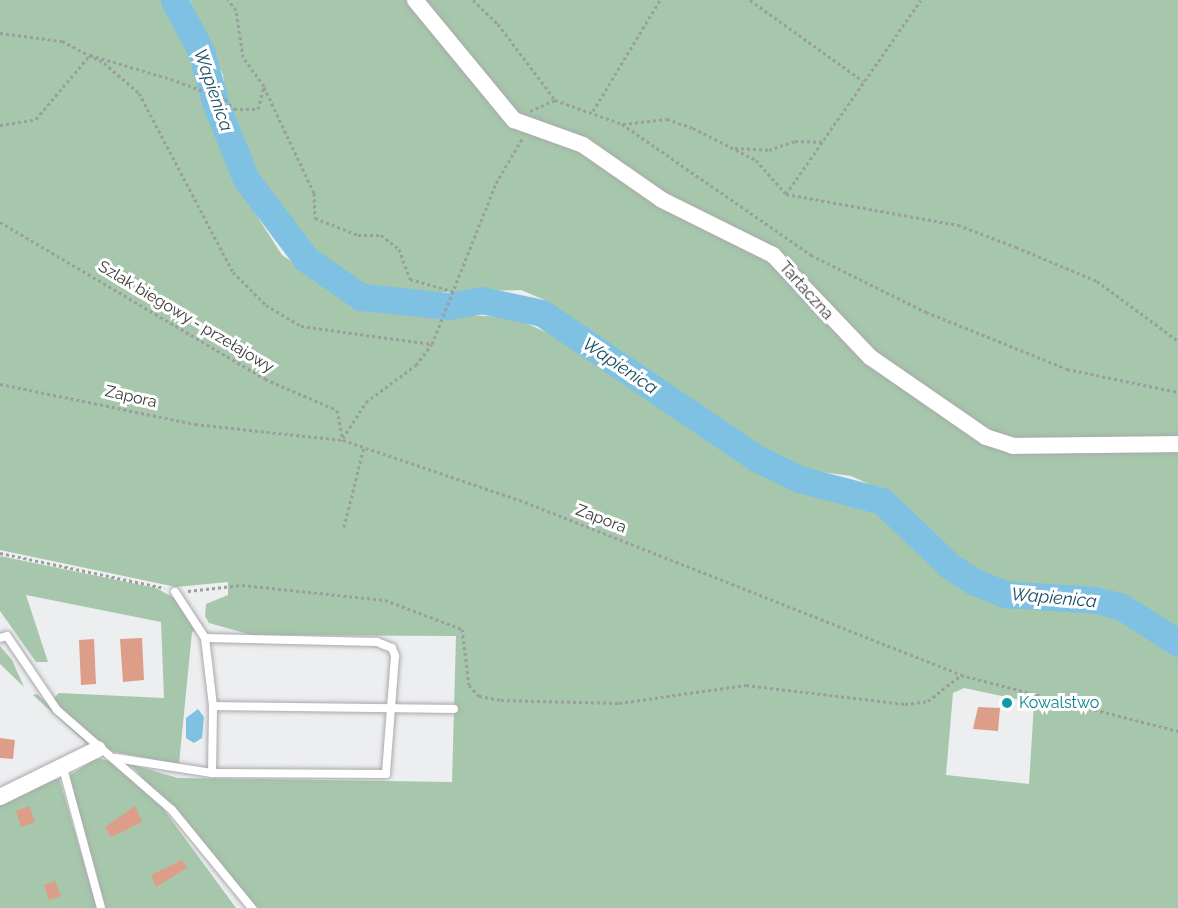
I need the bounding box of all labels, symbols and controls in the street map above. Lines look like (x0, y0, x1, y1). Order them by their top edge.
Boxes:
water label: Wapienica (189, 46, 237, 134)
street label: Szlak biegowy - przełajowy (94, 257, 278, 377)
street label: Tartaczna (775, 258, 837, 324)
water label: Wapienica (578, 333, 662, 399)
street label: Zapora (103, 382, 159, 412)
street label: Zapora (573, 501, 629, 537)
water label: Wapienica (1010, 583, 1098, 613)
place label: Kowalstwo (1019, 693, 1099, 713)
marker: Kowalstwo (1000, 696, 1014, 710)

